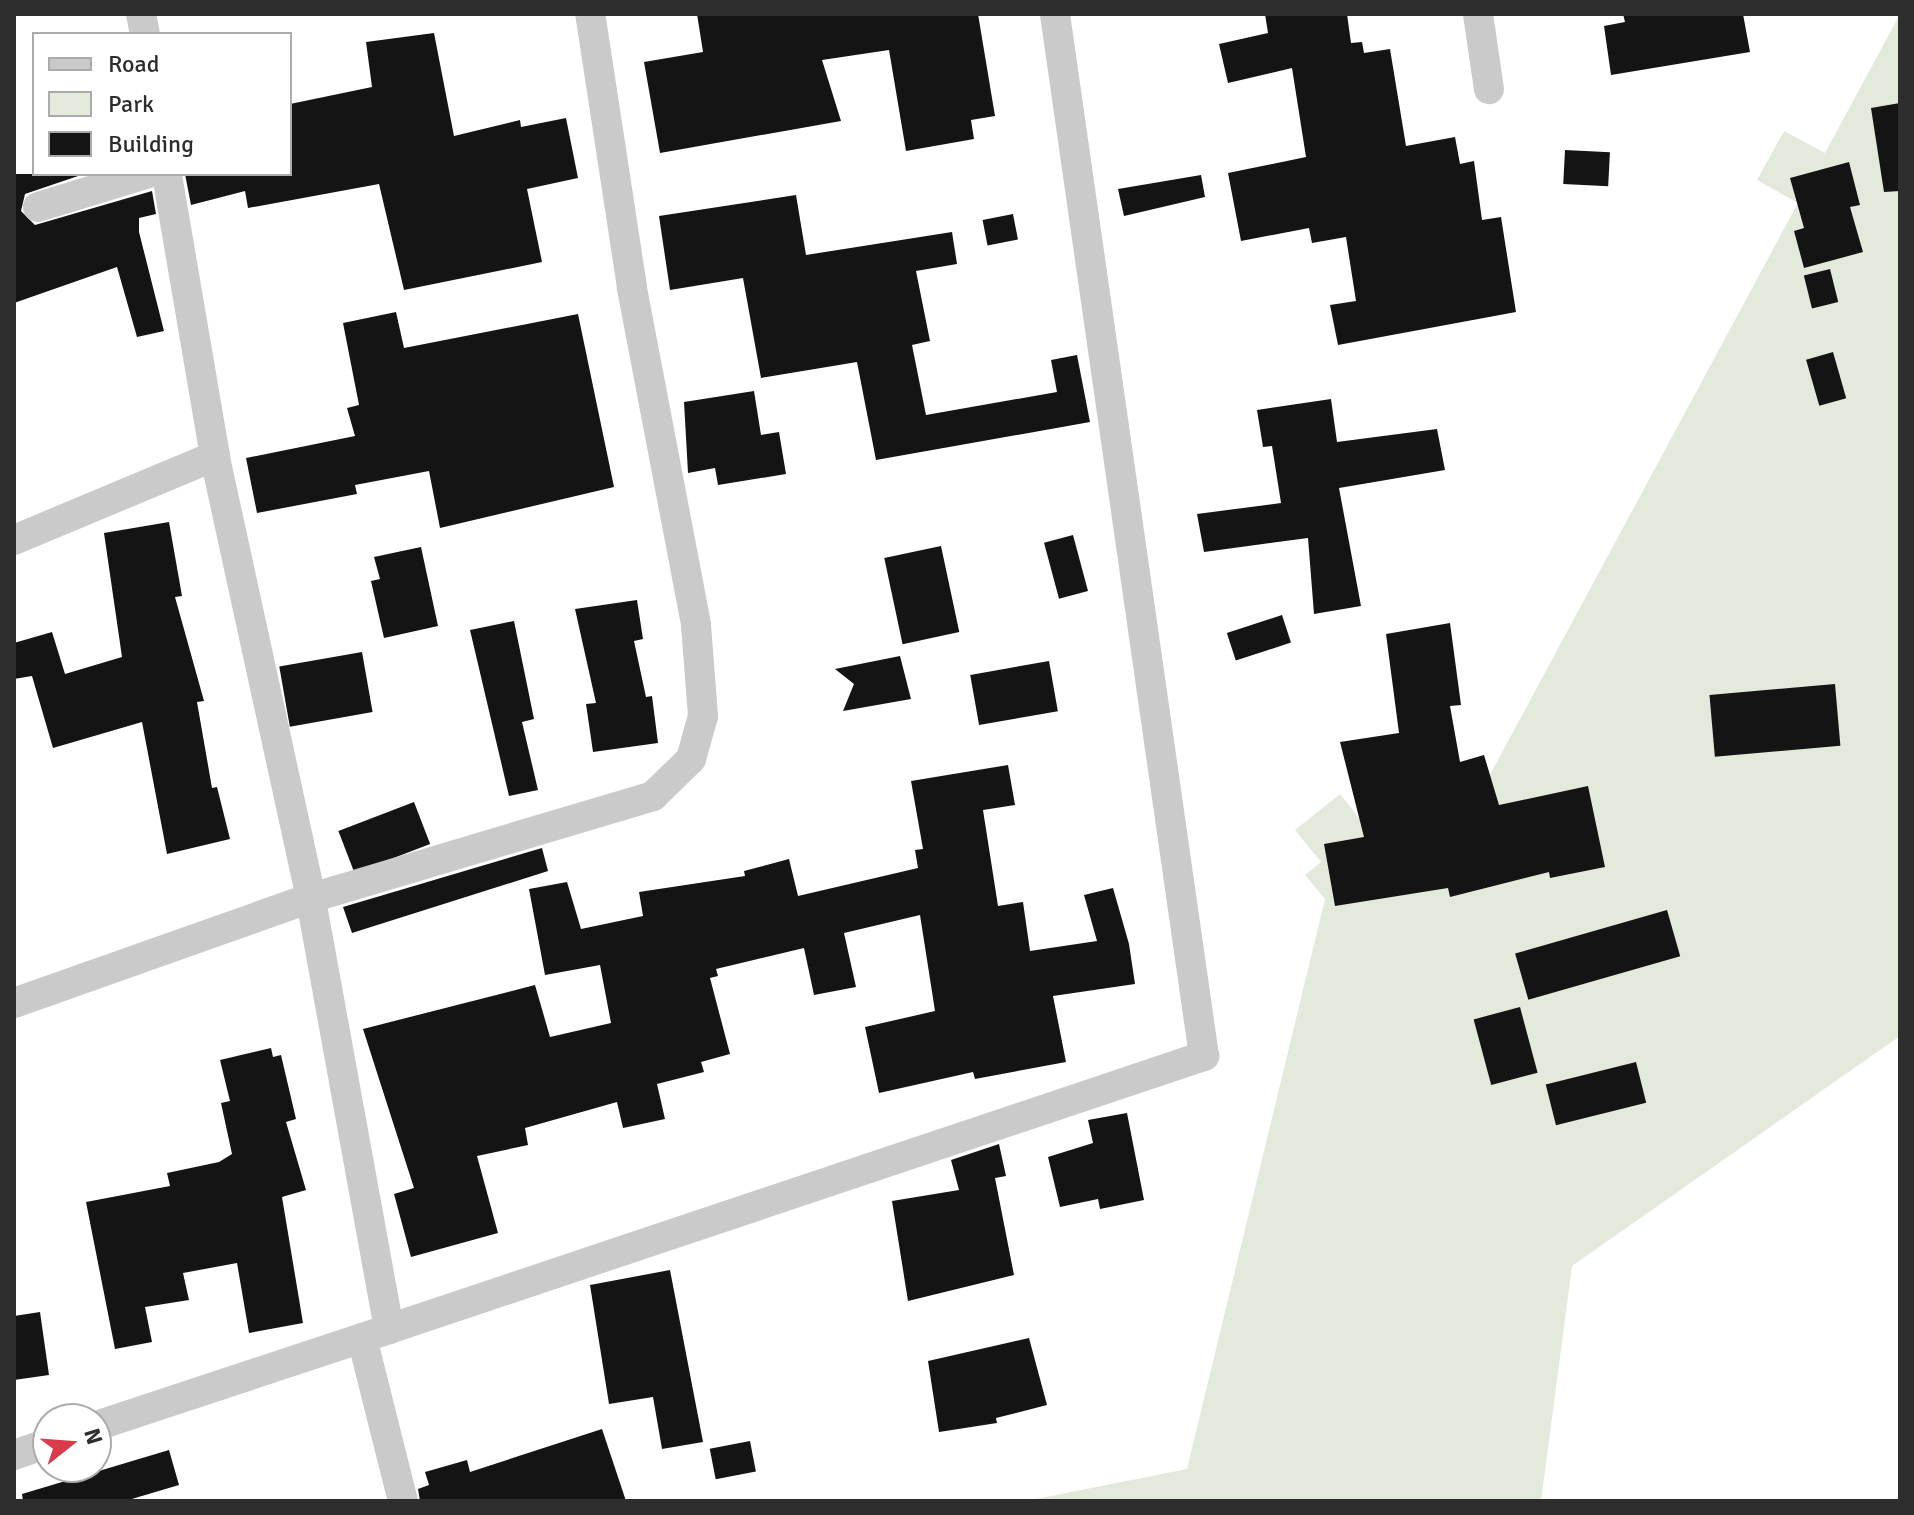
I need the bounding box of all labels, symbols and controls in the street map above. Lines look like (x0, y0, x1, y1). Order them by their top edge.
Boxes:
legend (32, 32, 292, 176)
text: Road (108, 49, 159, 79)
text: Park (108, 89, 154, 119)
text: Building (108, 129, 194, 159)
north arrow (32, 1403, 112, 1483)
text: N (78, 1425, 109, 1448)

